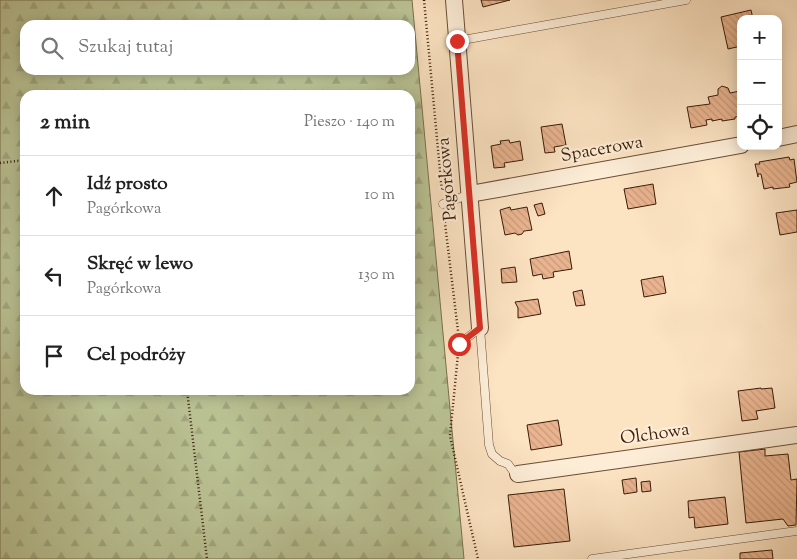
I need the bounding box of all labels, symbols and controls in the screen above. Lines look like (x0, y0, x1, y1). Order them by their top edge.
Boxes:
map controls (737, 15, 782, 150)
button: + (737, 15, 782, 60)
search box (20, 20, 415, 75)
route end (446, 30, 469, 53)
icon: search (38, 34, 66, 62)
text: Szukaj tutaj (78, 34, 173, 61)
button: − (737, 60, 782, 105)
button: locate (737, 105, 782, 150)
text: 2 min (40, 108, 90, 138)
text: Pieszo · 140 m (304, 111, 395, 134)
street label: Spacerowa (559, 130, 645, 170)
street label: Pagórkowa (431, 136, 465, 222)
text: Idź prosto (87, 171, 168, 198)
icon: ahead (40, 182, 68, 210)
text: 10 m (365, 184, 395, 207)
text: Pagórkowa (87, 198, 161, 221)
text: Skręć w lewo (87, 251, 193, 278)
icon: left (40, 262, 68, 290)
text: 130 m (358, 264, 395, 287)
text: Pagórkowa (87, 278, 161, 301)
route start (448, 333, 471, 356)
icon: arrive (40, 342, 68, 370)
text: Cel podróży (87, 342, 186, 369)
street label: Olchowa (619, 417, 691, 453)

